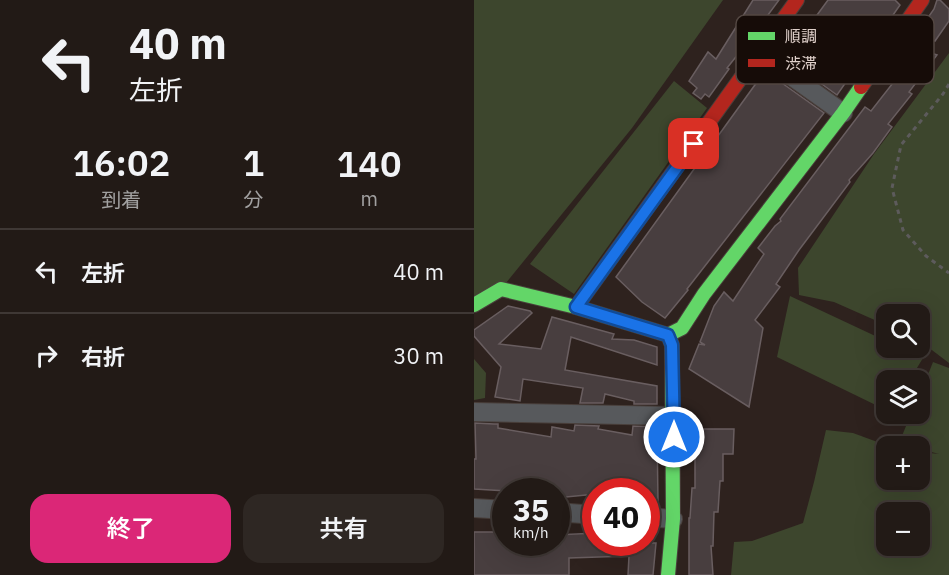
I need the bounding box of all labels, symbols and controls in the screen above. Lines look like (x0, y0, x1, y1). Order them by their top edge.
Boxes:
legend (736, 15, 934, 84)
text: 40 m (129, 16, 227, 71)
icon: left (30, 24, 108, 102)
text: 順調 (785, 26, 817, 46)
text: 渋滞 (785, 53, 817, 73)
text: 左折 (129, 72, 183, 107)
pin (668, 118, 719, 169)
icon: arrive (677, 127, 710, 160)
text: 16:02 (72, 139, 170, 186)
text: 1 (243, 139, 264, 186)
text: 140 (337, 140, 402, 187)
text: m (360, 185, 378, 212)
text: 到着 (101, 186, 141, 213)
text: 分 (244, 186, 264, 213)
icon: left (30, 255, 63, 288)
text: 40 m (393, 257, 444, 286)
text: 左折 (81, 258, 125, 287)
map controls (876, 304, 930, 556)
button: search (876, 304, 930, 358)
icon: right (30, 339, 63, 372)
text: 30 m (393, 341, 444, 370)
text: 右折 (81, 342, 125, 371)
button: layers (876, 370, 930, 424)
position arrow (642, 405, 706, 469)
button: + (876, 436, 930, 490)
speed limit sign: 40 (582, 478, 660, 556)
text: 35 (513, 490, 549, 529)
button: 終了 (30, 494, 231, 563)
button: 共有 (243, 494, 444, 563)
button: − (876, 502, 930, 556)
text: km/h (513, 523, 549, 542)

